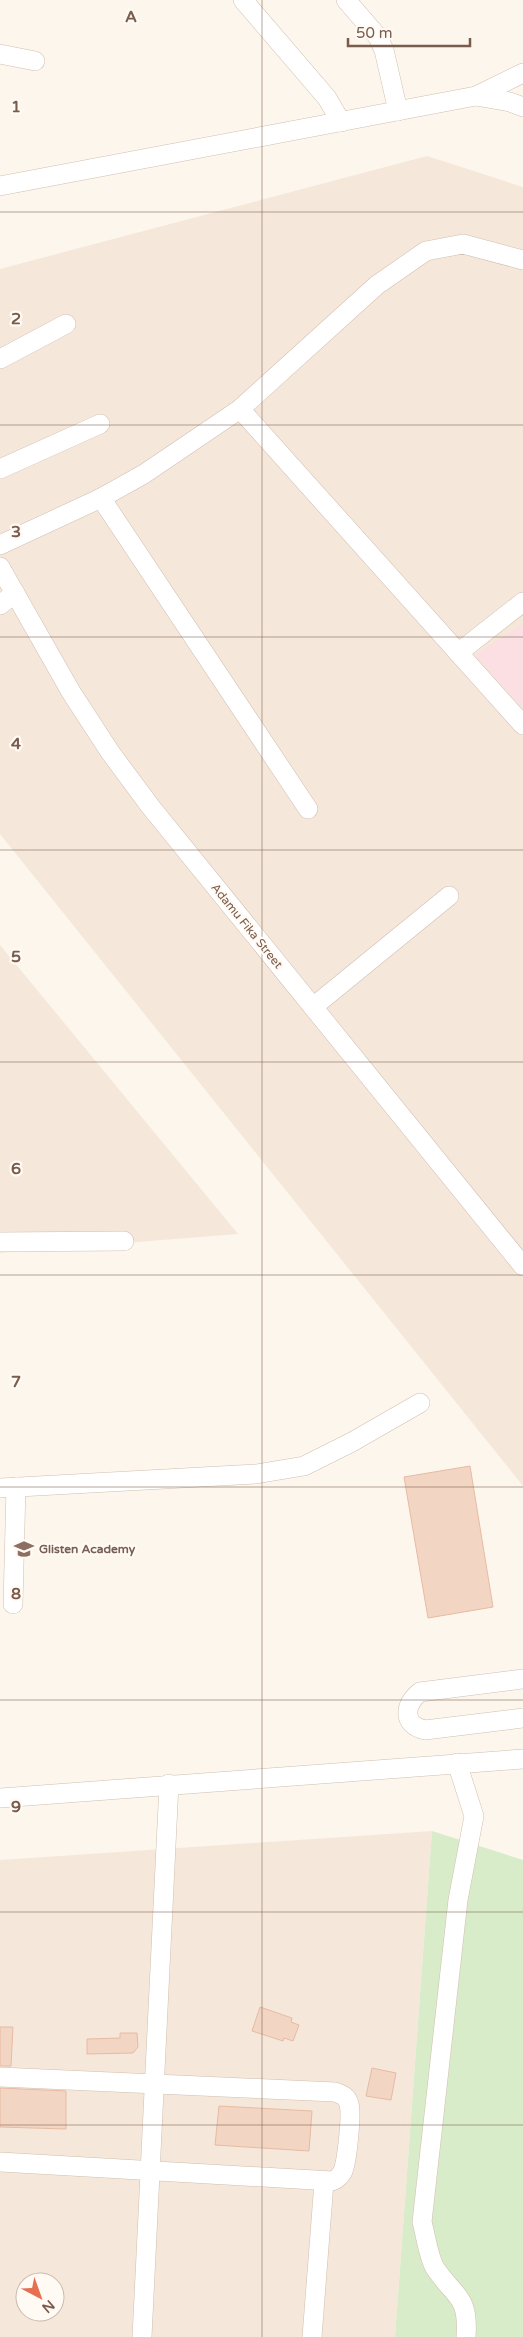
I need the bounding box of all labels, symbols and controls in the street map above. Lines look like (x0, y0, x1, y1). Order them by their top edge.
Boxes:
text: A (125, 7, 137, 27)
scale bar (348, 15, 470, 47)
text: 50 m (356, 24, 393, 42)
text: 1 (11, 97, 21, 117)
text: 2 (11, 309, 21, 329)
text: 3 (11, 522, 21, 542)
text: 4 (11, 734, 21, 754)
street label: Adamu Fika Street (208, 881, 286, 972)
text: 5 (11, 947, 21, 967)
text: 6 (11, 1159, 21, 1179)
text: 7 (11, 1372, 21, 1392)
school or university icon: Glisten Academy (13, 1538, 35, 1560)
place label: Glisten Academy (39, 1542, 136, 1557)
text: 8 (11, 1584, 21, 1604)
text: 9 (11, 1797, 21, 1817)
north arrow (15, 2272, 65, 2322)
text: N (38, 2296, 58, 2317)

